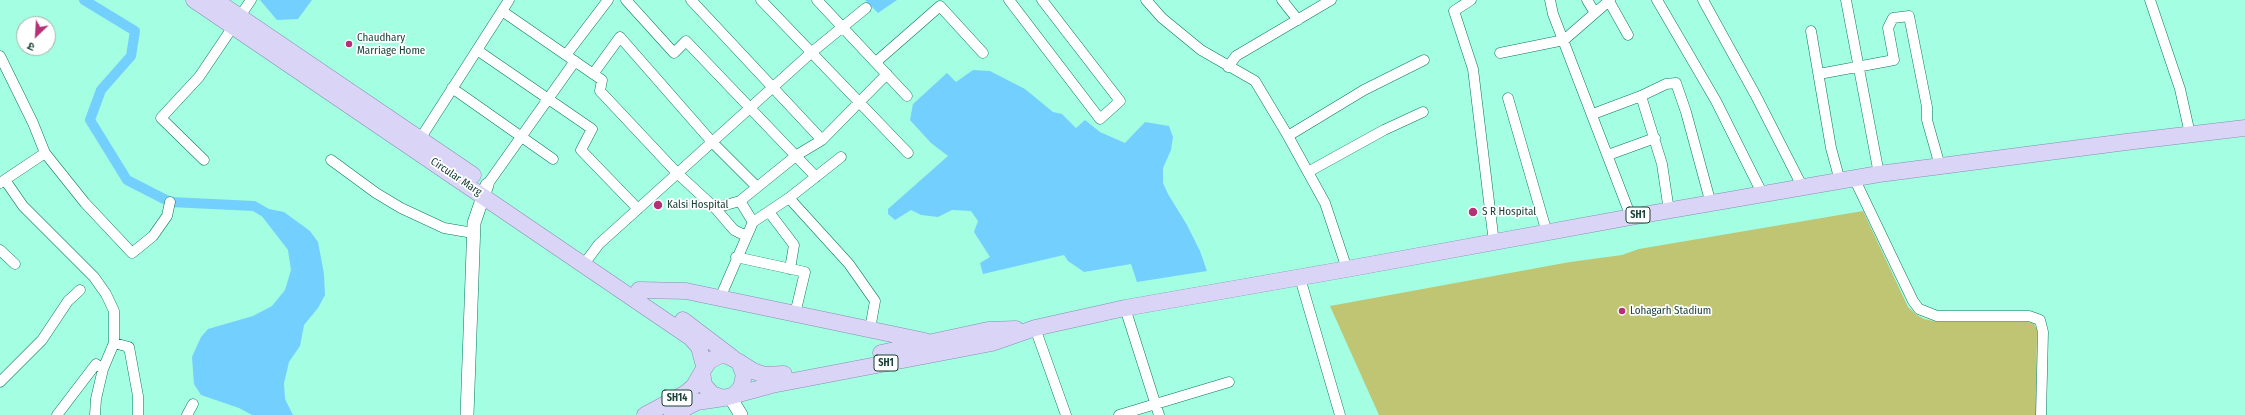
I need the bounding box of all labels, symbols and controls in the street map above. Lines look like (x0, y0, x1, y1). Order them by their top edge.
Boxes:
north arrow (16, 16, 56, 56)
place label: Chaudhary Marriage Home (357, 31, 425, 57)
text: उ (25, 39, 37, 54)
marker: Chaudhary Marriage Home (344, 39, 354, 49)
street label: Circular Marg (428, 155, 484, 199)
place label: Kalsi Hospital (667, 198, 728, 212)
marker: Kalsi Hospital (652, 199, 664, 211)
place label: S R Hospital (1482, 205, 1536, 219)
marker: S R Hospital (1467, 206, 1479, 218)
road number: SH1 (1626, 207, 1650, 223)
place label: Lohagarh Stadium (1630, 304, 1711, 318)
marker: Lohagarh Stadium (1617, 306, 1627, 316)
road number: SH1 (874, 355, 898, 371)
road number: SH14 (662, 390, 692, 406)

